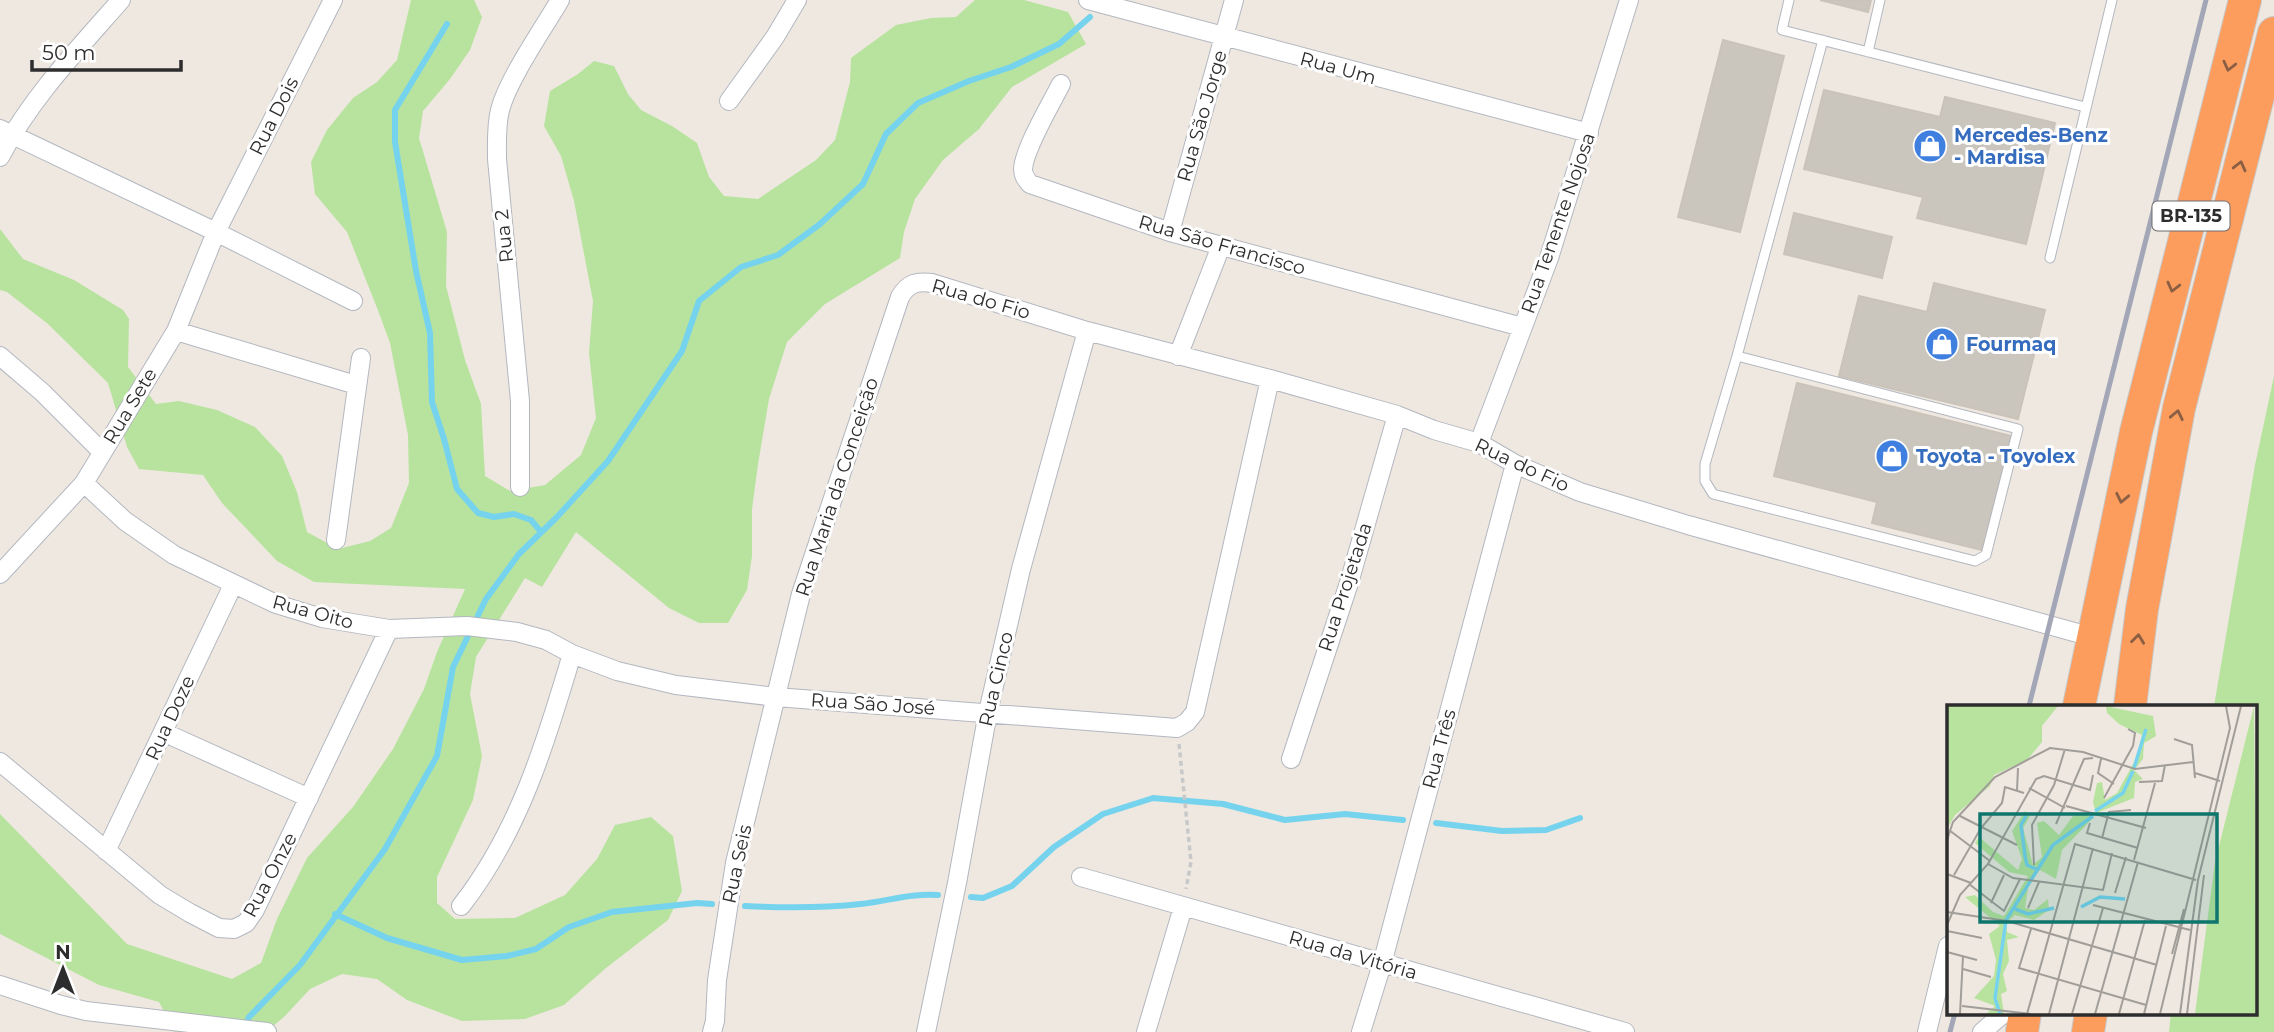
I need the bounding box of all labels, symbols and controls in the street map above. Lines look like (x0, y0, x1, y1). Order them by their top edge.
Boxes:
scale bar (32, 28, 180, 72)
text: 50 m (42, 40, 96, 65)
street label: Rua Um (1297, 47, 1379, 89)
street label: Rua São Jorge (1172, 48, 1232, 184)
one-way arrow (2223, 60, 2237, 72)
street label: Rua Dois (245, 73, 303, 159)
place label: Mercedes-Benz - Mardisa (1954, 124, 2108, 169)
shop icon: Mercedes-Benz - Mardisa (1911, 127, 1949, 165)
street label: Rua Tenente Nojosa (1516, 129, 1600, 317)
one-way arrow (2232, 160, 2246, 172)
road number: BR-135 (2152, 202, 2230, 230)
street label: Rua 2 (490, 208, 518, 264)
street label: Rua São Francisco (1136, 210, 1308, 280)
street label: Rua do Fio (929, 274, 1033, 324)
one-way arrow (2167, 281, 2181, 293)
shop icon: Fourmaq (1923, 325, 1961, 363)
place label: Fourmaq (1966, 333, 2056, 356)
street label: Rua Sete (98, 364, 162, 448)
street label: Rua Maria da Conceição (791, 375, 883, 599)
one-way arrow (2169, 409, 2184, 421)
street label: Rua do Fio (1471, 433, 1573, 497)
shop icon: Toyota - Toyolex (1873, 437, 1911, 475)
place label: Toyota - Toyolex (1916, 445, 2076, 468)
one-way arrow (2115, 492, 2130, 504)
street label: Rua Projetada (1313, 520, 1377, 654)
street label: Rua Oito (270, 590, 356, 634)
street label: Rua Cinco (974, 629, 1018, 729)
one-way arrow (2131, 633, 2146, 645)
street label: Rua Doze (140, 672, 200, 764)
street label: Rua São José (810, 688, 936, 720)
inset map (1947, 705, 2256, 1014)
street label: Rua Três (1417, 707, 1461, 791)
street label: Rua Seis (717, 822, 757, 906)
street label: Rua Onze (238, 829, 302, 921)
street label: Rua da Vitória (1286, 926, 1420, 984)
north arrow (28, 934, 98, 1004)
text: N (55, 941, 71, 964)

